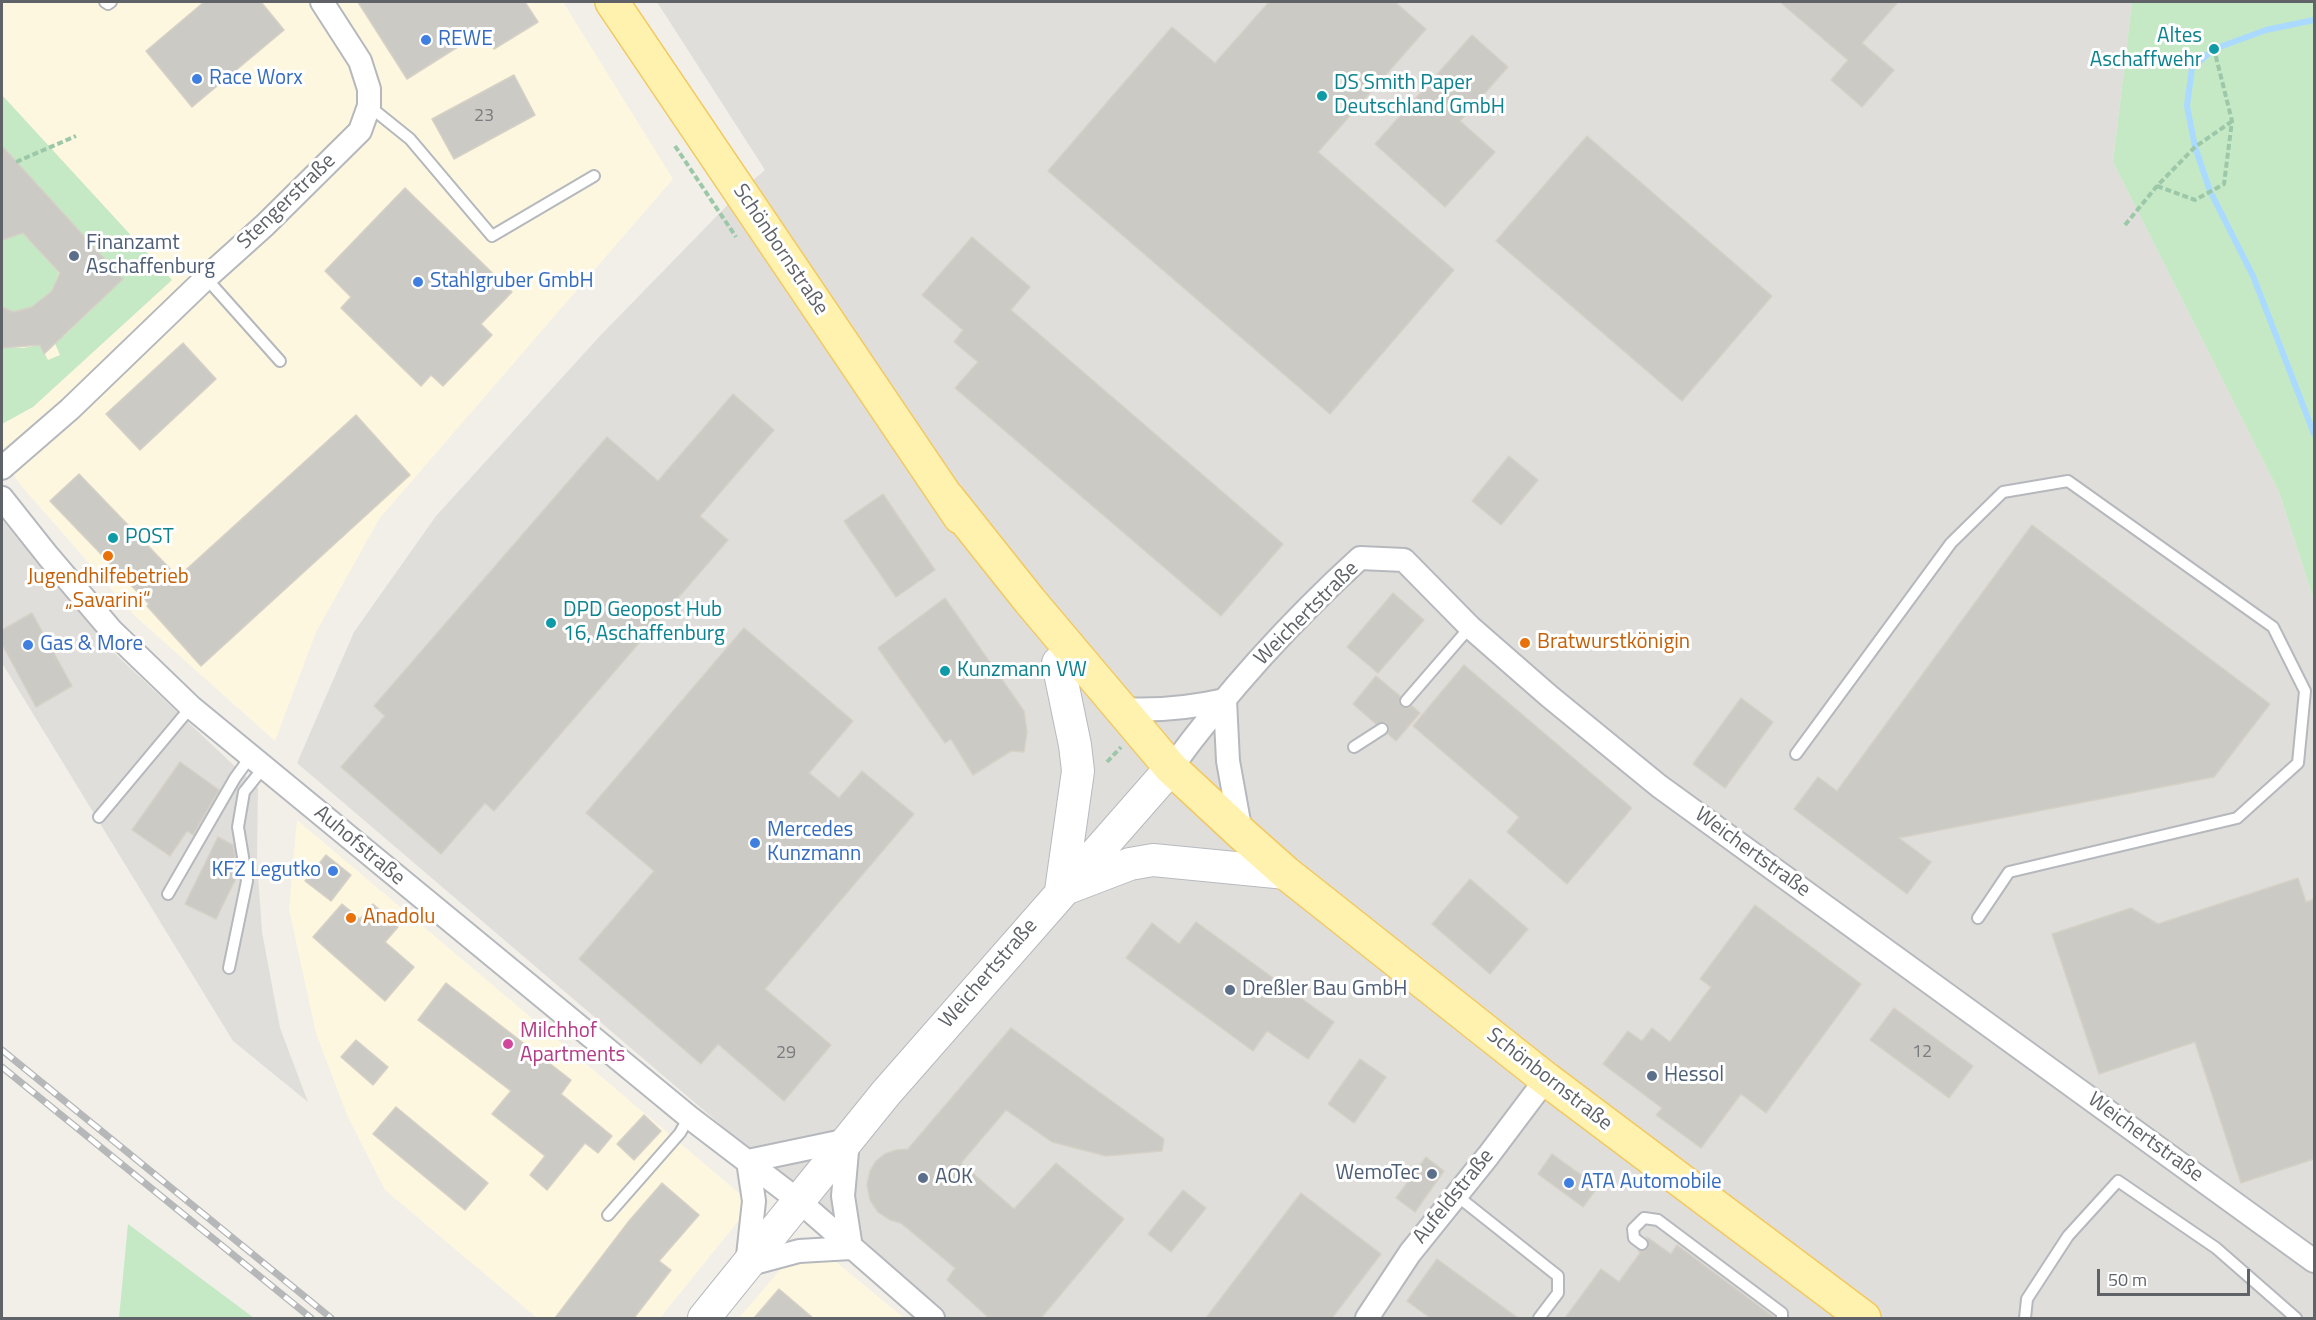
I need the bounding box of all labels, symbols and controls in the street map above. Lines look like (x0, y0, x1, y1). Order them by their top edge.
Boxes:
place label: Altes Aschaffwehr (2090, 24, 2202, 74)
place label: REWE (438, 27, 493, 53)
marker: REWE (419, 33, 433, 47)
marker: Altes Aschaffwehr (2207, 42, 2221, 56)
place label: Race Worx (209, 66, 303, 92)
place label: DS Smith Paper Deutschland GmbH (1334, 71, 1505, 121)
marker: Race Worx (190, 72, 204, 86)
marker: DS Smith Paper Deutschland GmbH (1315, 89, 1329, 103)
house number: 23 (474, 106, 494, 128)
street label: Stengerstraße (233, 149, 341, 255)
street label: Schönbornstraße (727, 180, 833, 320)
place label: Finanzamt Aschaffenburg (86, 231, 215, 281)
marker: Finanzamt Aschaffenburg (67, 249, 81, 263)
place label: Stahlgruber GmbH (430, 269, 594, 295)
marker: Stahlgruber GmbH (411, 275, 425, 289)
place label: POST (125, 525, 174, 551)
marker: POST (106, 531, 120, 545)
marker: Jugendhilfebetrieb „Savarini“ (101, 549, 115, 563)
street label: Weichertstraße (1250, 557, 1364, 671)
place label: Jugendhilfebetrieb „Savarini“ (27, 565, 189, 615)
place label: DPD Geopost Hub 16, Aschaffenburg (563, 598, 725, 648)
marker: DPD Geopost Hub 16, Aschaffenburg (544, 616, 558, 630)
place label: Bratwurstkönigin (1537, 630, 1690, 656)
place label: Gas & More (40, 632, 143, 658)
marker: Bratwurstkönigin (1518, 636, 1532, 650)
marker: Gas & More (21, 638, 35, 652)
place label: Kunzmann VW (957, 658, 1087, 684)
marker: Kunzmann VW (938, 664, 952, 678)
street label: Auhofstraße (309, 801, 409, 891)
street label: Weichertstraße (1689, 803, 1815, 903)
place label: Mercedes Kunzmann (767, 818, 861, 868)
marker: Mercedes Kunzmann (748, 836, 762, 850)
place label: KFZ Legutko (211, 858, 321, 884)
marker: KFZ Legutko (326, 864, 340, 878)
place label: Anadolu (363, 905, 436, 931)
marker: Anadolu (344, 911, 358, 925)
street label: Weichertstraße (935, 914, 1043, 1034)
place label: Dreßler Bau GmbH (1242, 977, 1407, 1003)
marker: Dreßler Bau GmbH (1223, 983, 1237, 997)
place label: Milchhof Apartments (520, 1019, 625, 1069)
street label: Schönbornstraße (1481, 1023, 1617, 1137)
marker: Milchhof Apartments (501, 1037, 515, 1051)
house number: 12 (1912, 1042, 1932, 1064)
house number: 29 (776, 1043, 796, 1065)
place label: Hessol (1664, 1063, 1724, 1089)
marker: Hessol (1645, 1069, 1659, 1083)
street label: Weichertstraße (2082, 1088, 2208, 1188)
street label: Aufeldstraße (1408, 1145, 1500, 1249)
place label: WemoTec (1336, 1161, 1420, 1187)
place label: AOK (935, 1165, 973, 1191)
marker: WemoTec (1425, 1167, 1439, 1181)
place label: ATA Automobile (1581, 1170, 1722, 1196)
marker: AOK (916, 1171, 930, 1185)
marker: ATA Automobile (1562, 1176, 1576, 1190)
scale bar (2100, 1257, 2253, 1295)
text: 50 m (2108, 1266, 2147, 1293)

